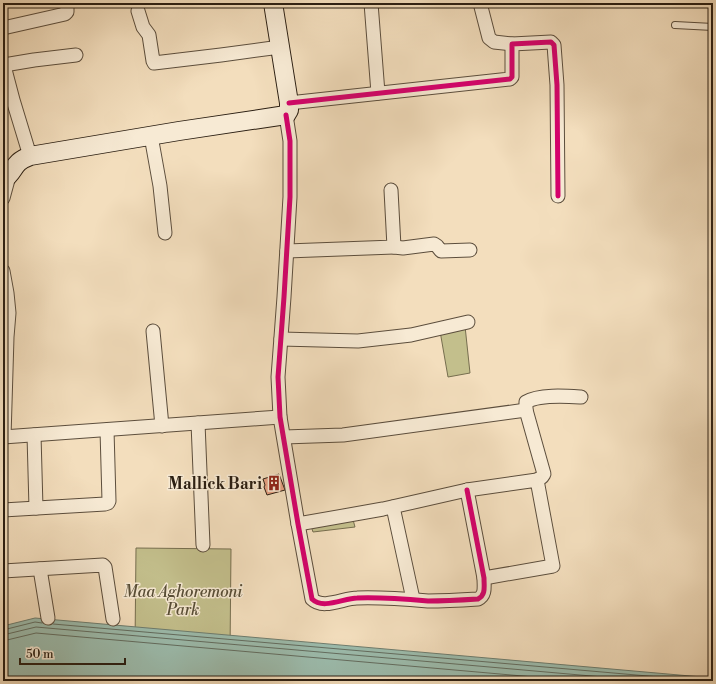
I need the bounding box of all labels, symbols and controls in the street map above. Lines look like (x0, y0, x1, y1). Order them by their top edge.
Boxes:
place label: Mallick Bari (168, 474, 262, 494)
building icon: Mallick Bari (265, 474, 283, 492)
park label: Maa Aghoremoni Park (123, 582, 243, 620)
scale bar (20, 640, 125, 666)
text: 50 m (26, 647, 54, 662)

